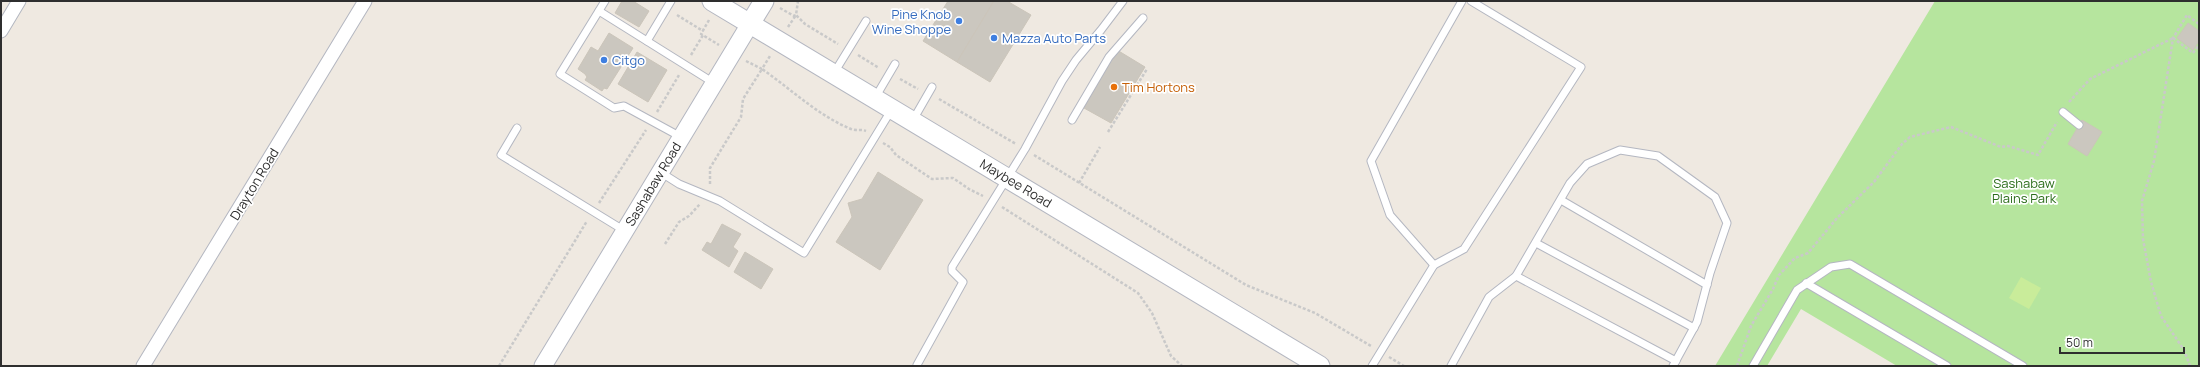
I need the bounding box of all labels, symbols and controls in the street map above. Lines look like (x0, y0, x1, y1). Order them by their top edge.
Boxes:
place label: Pine Knob Wine Shoppe (872, 5, 951, 38)
marker: Pine Knob Wine Shoppe (954, 16, 964, 26)
place label: Mazza Auto Parts (1002, 29, 1106, 47)
marker: Mazza Auto Parts (989, 33, 999, 43)
place label: Citgo (612, 51, 645, 69)
marker: Citgo (599, 55, 609, 65)
place label: Tim Hortons (1122, 78, 1195, 96)
marker: Tim Hortons (1109, 82, 1119, 92)
street label: Sashabaw Road (621, 139, 685, 229)
street label: Drayton Road (225, 145, 283, 223)
street label: Maybee Road (977, 154, 1055, 212)
park label: Sashabaw Plains Park (1992, 174, 2057, 207)
scale bar (2060, 329, 2184, 355)
text: 50 m (2066, 334, 2093, 351)

